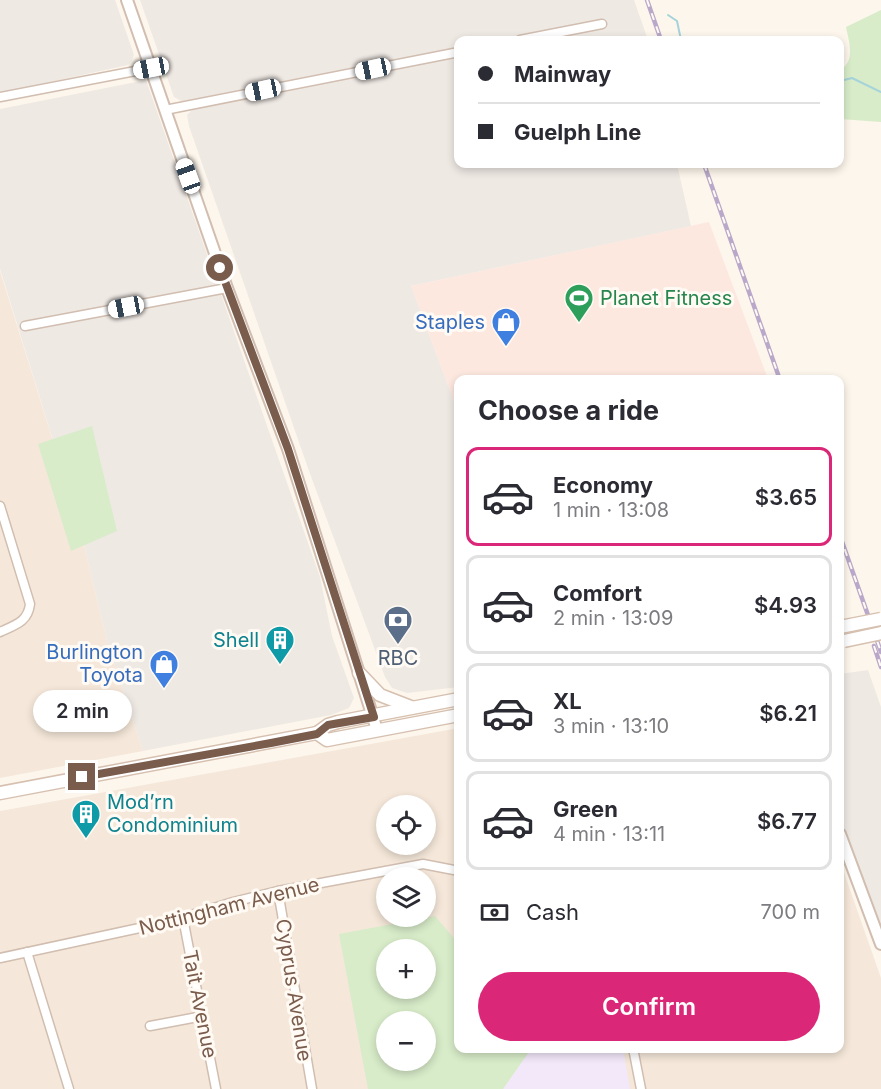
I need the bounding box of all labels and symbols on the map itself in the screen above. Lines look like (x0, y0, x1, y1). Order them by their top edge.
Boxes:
car (132, 56, 170, 80)
car (354, 56, 392, 82)
car (244, 77, 282, 103)
car (173, 156, 203, 196)
route start (206, 254, 233, 281)
sports icon: Planet Fitness (563, 282, 595, 324)
place label: Planet Fitness (600, 286, 732, 310)
car (107, 295, 145, 319)
shop icon: Staples (490, 306, 522, 348)
place label: Staples (415, 310, 485, 334)
bank icon: RBC (382, 604, 414, 646)
building icon: Shell (264, 624, 296, 666)
place label: Shell (213, 628, 259, 652)
place label: Burlington Toyota (46, 640, 143, 687)
place label: RBC (378, 646, 418, 670)
shop icon: Burlington Toyota (148, 648, 180, 690)
callout: 2 min (32, 690, 132, 732)
route end (68, 763, 95, 790)
place label: Mod’rn Condominium (107, 790, 238, 837)
building icon: Mod’rn Condominium (70, 798, 102, 840)
street label: Nottingham Avenue (136, 872, 322, 940)
street label: Cyprus Avenue (271, 917, 317, 1063)
street label: Tait Avenue (178, 948, 222, 1060)

